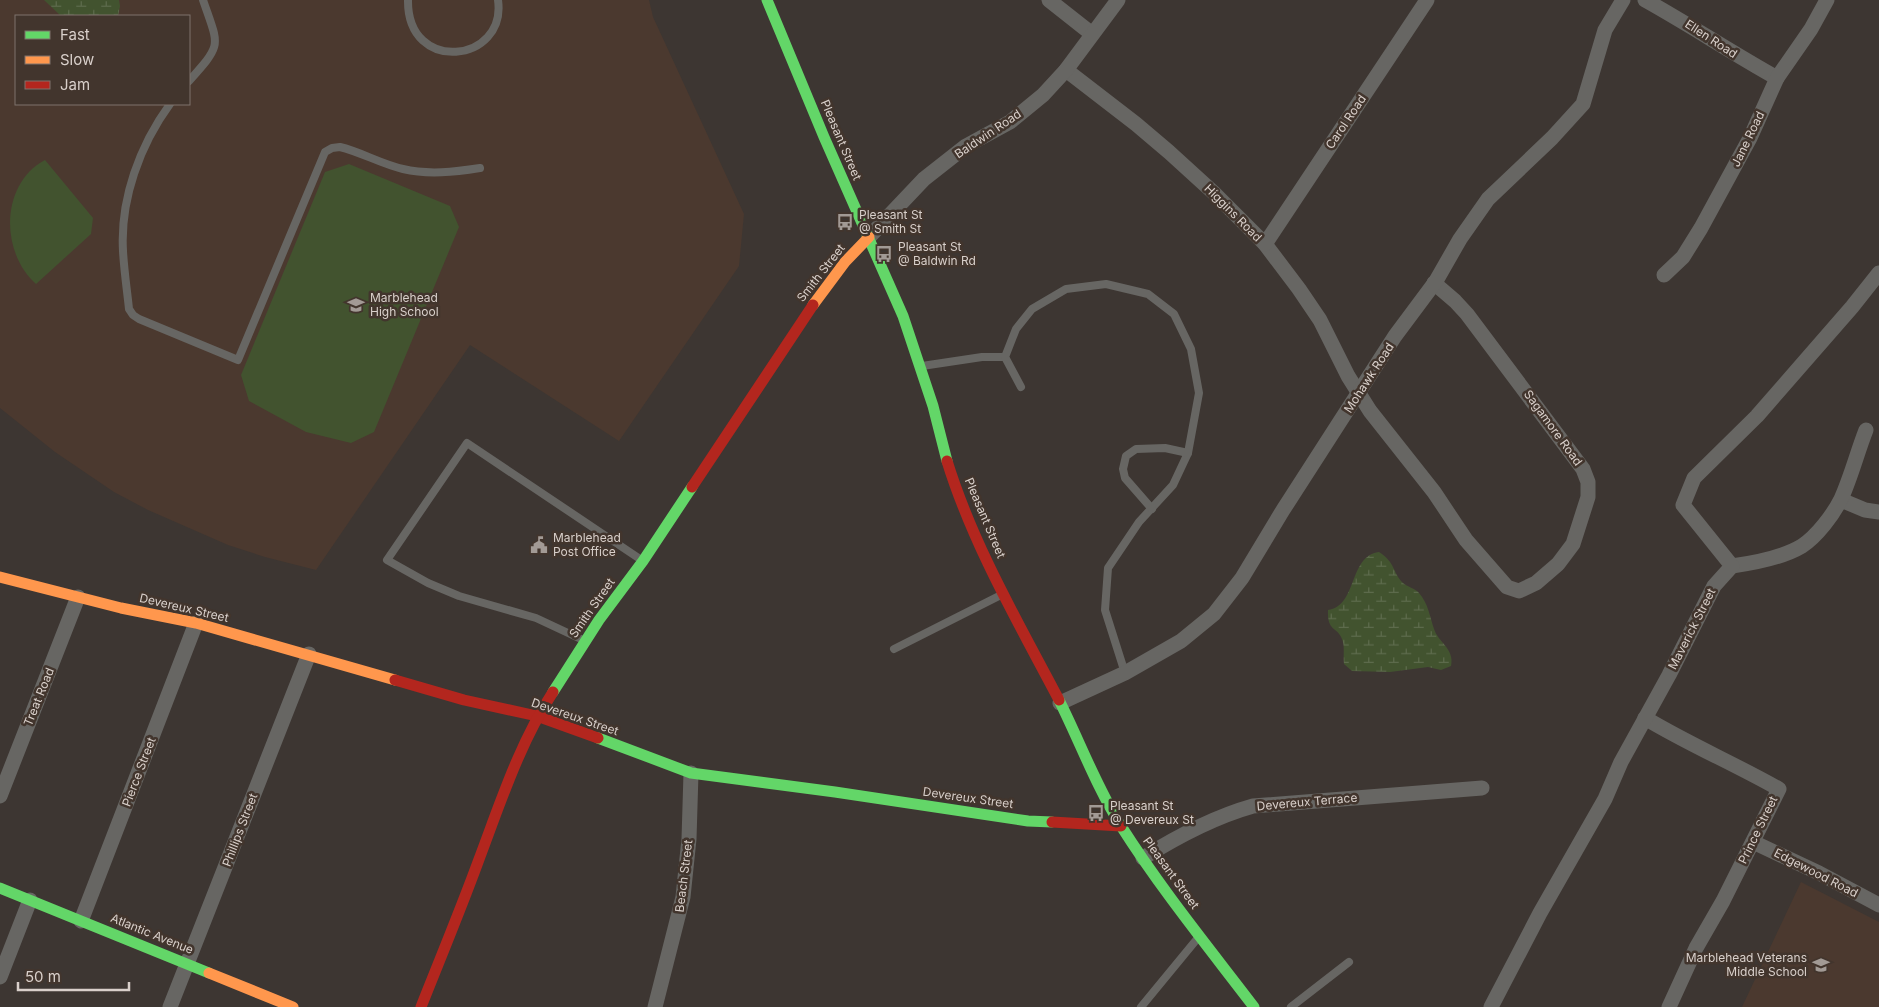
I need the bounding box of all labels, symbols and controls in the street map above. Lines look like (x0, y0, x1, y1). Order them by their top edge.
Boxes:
legend (15, 15, 190, 105)
street label: Ellen Road (1682, 16, 1740, 61)
text: Fast (60, 25, 90, 44)
text: Slow (60, 50, 94, 69)
text: Jam (60, 75, 90, 94)
street label: Carol Road (1322, 92, 1369, 152)
street label: Pleasant Street (818, 97, 865, 182)
street label: Baldwin Road (952, 106, 1024, 161)
street label: Jane Road (1728, 109, 1767, 169)
street label: Higgins Road (1201, 181, 1265, 245)
place label: Pleasant St @ Smith St (859, 207, 923, 236)
bus stop icon: Pleasant St @ Smith St (835, 212, 855, 232)
place label: Pleasant St @ Baldwin Rd (898, 239, 976, 268)
street label: Smith Street (793, 241, 848, 305)
bus stop icon: Pleasant St @ Baldwin Rd (874, 244, 894, 264)
place label: Marblehead High School (370, 290, 439, 319)
school or university icon: Marblehead High School (346, 295, 366, 315)
street label: Mohawk Road (1340, 340, 1397, 416)
street label: Sagamore Road (1521, 387, 1586, 468)
street label: Pleasant Street (962, 475, 1009, 560)
place label: Marblehead Post Office (553, 530, 621, 559)
public building icon: Marblehead Post Office (529, 535, 549, 555)
street label: Smith Street (566, 575, 618, 640)
street label: Maverick Street (1665, 586, 1719, 672)
street label: Devereux Street (138, 590, 230, 625)
street label: Treat Road (20, 665, 57, 728)
street label: Devereux Street (530, 695, 621, 738)
street label: Pierce Street (118, 735, 159, 809)
street label: Devereux Street (922, 784, 1014, 811)
street label: Devereux Terrace (1256, 790, 1358, 813)
street label: Phillips Street (219, 791, 260, 869)
street label: Prince Street (1735, 793, 1780, 866)
place label: Pleasant St @ Devereux St (1110, 798, 1194, 827)
bus stop icon: Pleasant St @ Devereux St (1086, 803, 1106, 823)
street label: Pleasant Street (1140, 834, 1203, 912)
street label: Beach Street (672, 839, 695, 913)
street label: Edgewood Road (1772, 845, 1861, 900)
street label: Atlantic Avenue (109, 910, 196, 957)
place label: Marblehead Veterans Middle School (1686, 950, 1807, 979)
school or university icon: Marblehead Veterans Middle School (1811, 955, 1831, 975)
scale bar (18, 960, 129, 992)
text: 50 m (25, 967, 61, 986)

